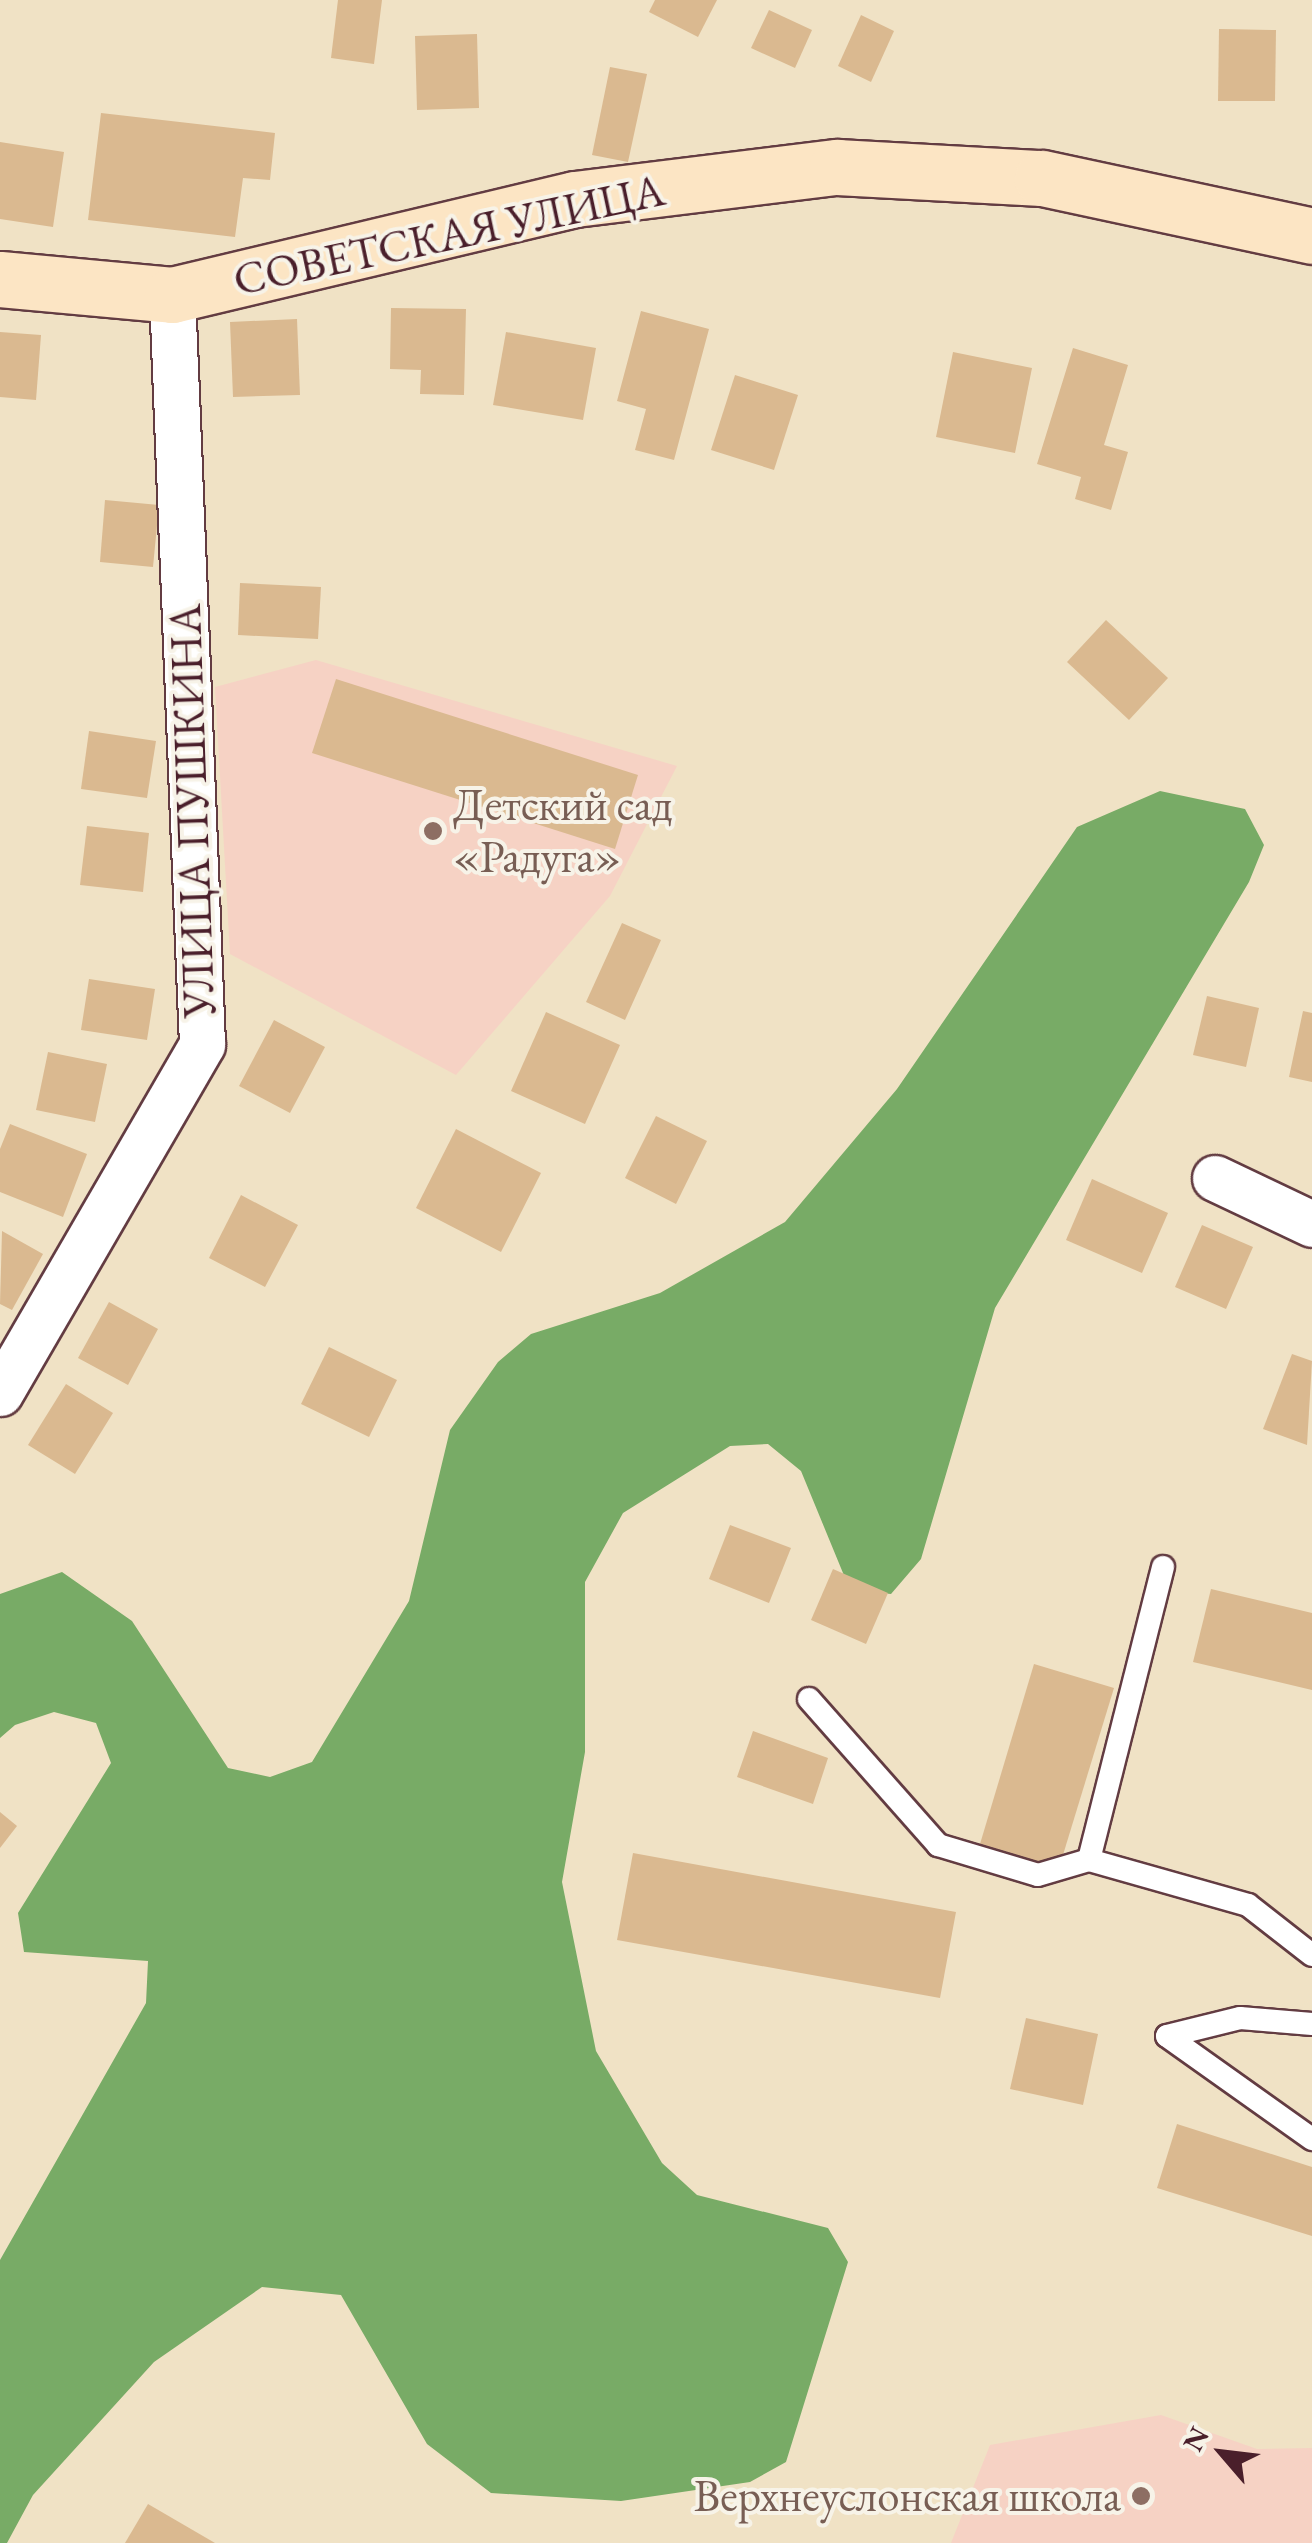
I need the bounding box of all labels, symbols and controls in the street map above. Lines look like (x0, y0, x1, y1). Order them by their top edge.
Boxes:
street label: СОВЕТСКАЯ УЛИЦА (229, 163, 669, 307)
street label: УЛИЦА ПУШКИНА (158, 603, 226, 1019)
place label: Детский сад «Радуга» (453, 778, 672, 884)
marker: Детский сад «Радуга» (422, 820, 444, 842)
north arrow (1172, 2403, 1272, 2503)
text: N (1174, 2420, 1217, 2457)
place label: Верхнеуслонская школа (694, 2469, 1121, 2523)
marker: Верхнеуслонская школа (1130, 2485, 1152, 2507)

